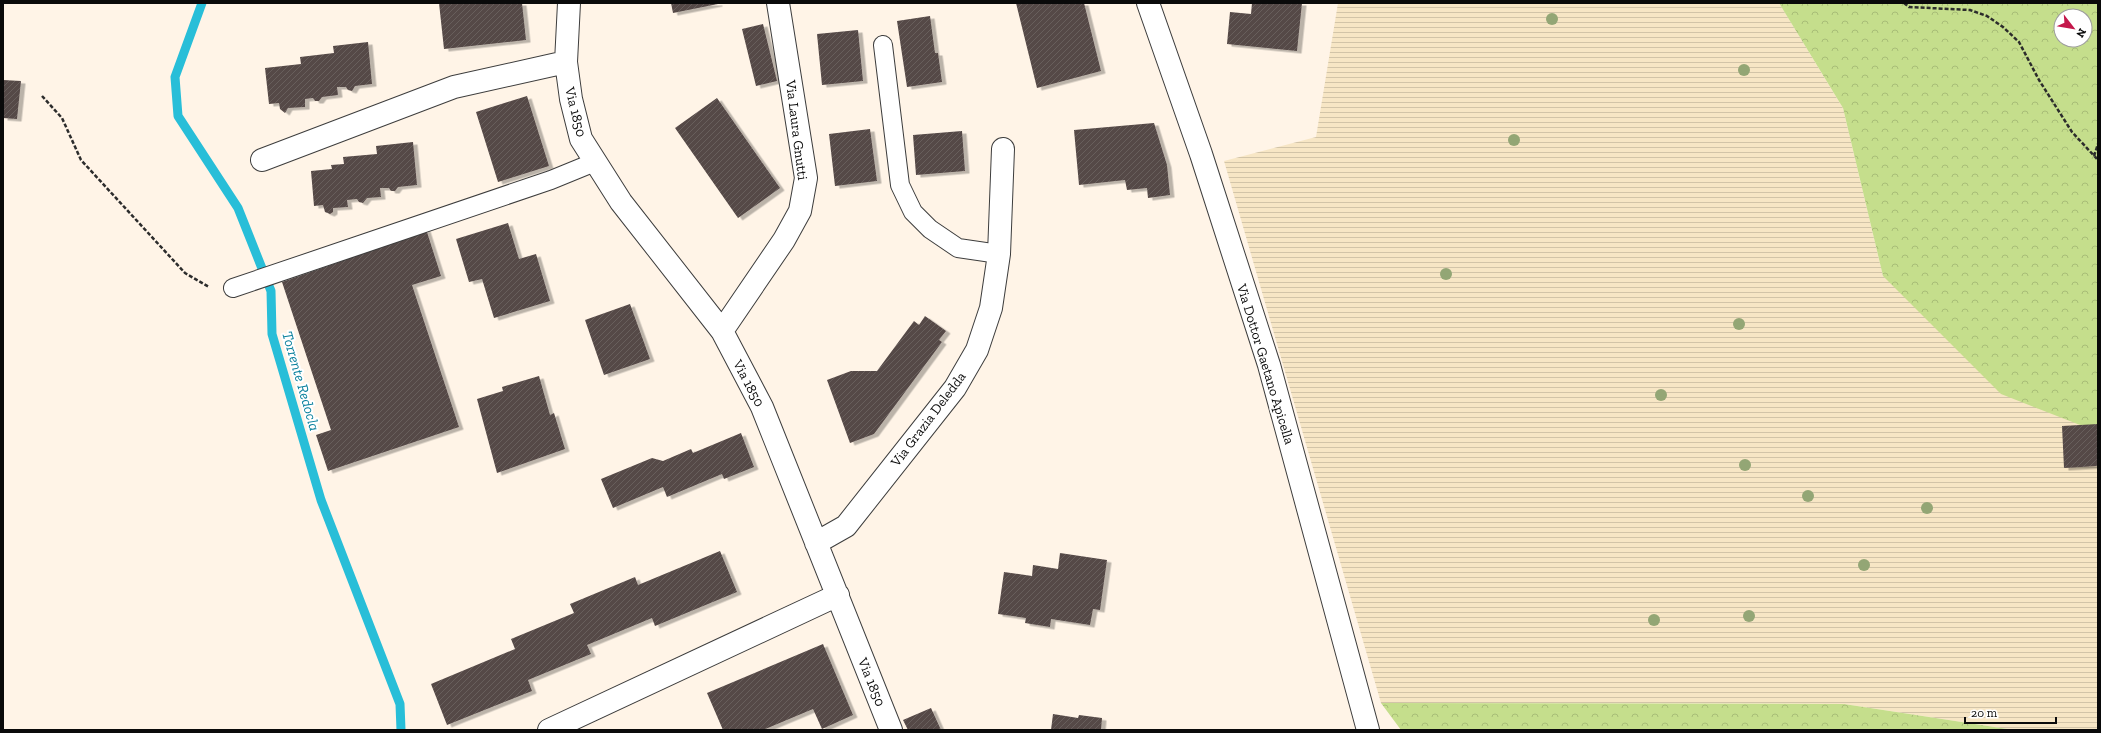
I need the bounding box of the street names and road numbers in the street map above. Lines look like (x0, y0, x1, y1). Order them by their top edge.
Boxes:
street label: Via Laura Gnutti (782, 78, 811, 181)
street label: Via 1850 (561, 84, 590, 139)
street label: Via Dottor Gaetano Apicella (1233, 281, 1298, 447)
street label: Via 1850 (729, 356, 768, 410)
street label: Via Grazia Deledda (887, 368, 970, 471)
street label: Via 1850 (854, 655, 889, 709)

